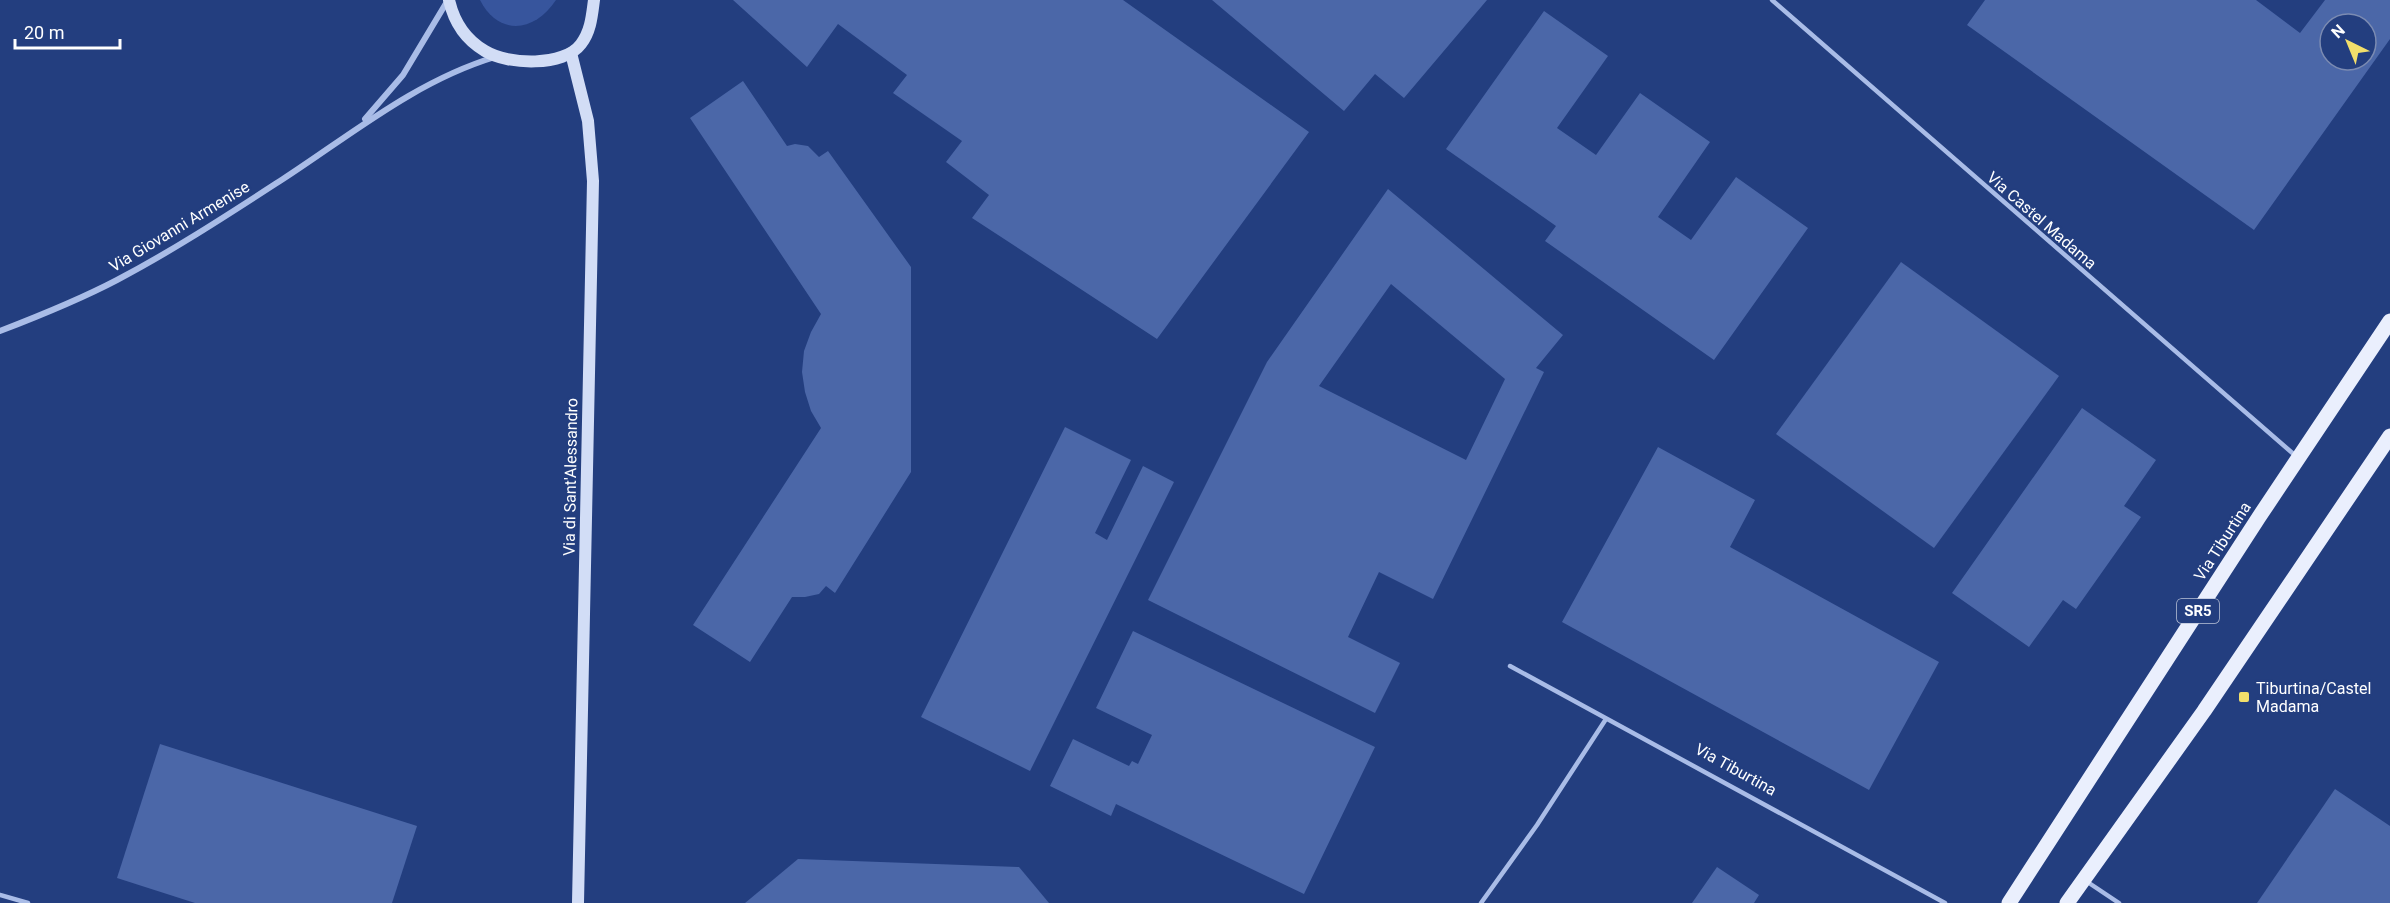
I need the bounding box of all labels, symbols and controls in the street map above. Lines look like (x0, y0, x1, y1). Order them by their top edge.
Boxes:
scale bar (15, 12, 120, 50)
north arrow (2318, 12, 2378, 72)
text: N (2328, 21, 2349, 42)
text: 20 m (24, 22, 64, 43)
street label: Via Castel Madama (1983, 168, 2100, 273)
street label: Via Giovanni Armenise (106, 177, 253, 276)
street label: Via di Sant'Alessandro (560, 398, 581, 556)
street label: Via Tiburtina (2190, 498, 2255, 584)
road number: SR5 (2177, 599, 2219, 623)
place label: Tiburtina/Castel Madama (2256, 679, 2371, 716)
marker: Tiburtina/Castel Madama (2237, 690, 2251, 704)
street label: Via Tiburtina (1692, 739, 1780, 800)

